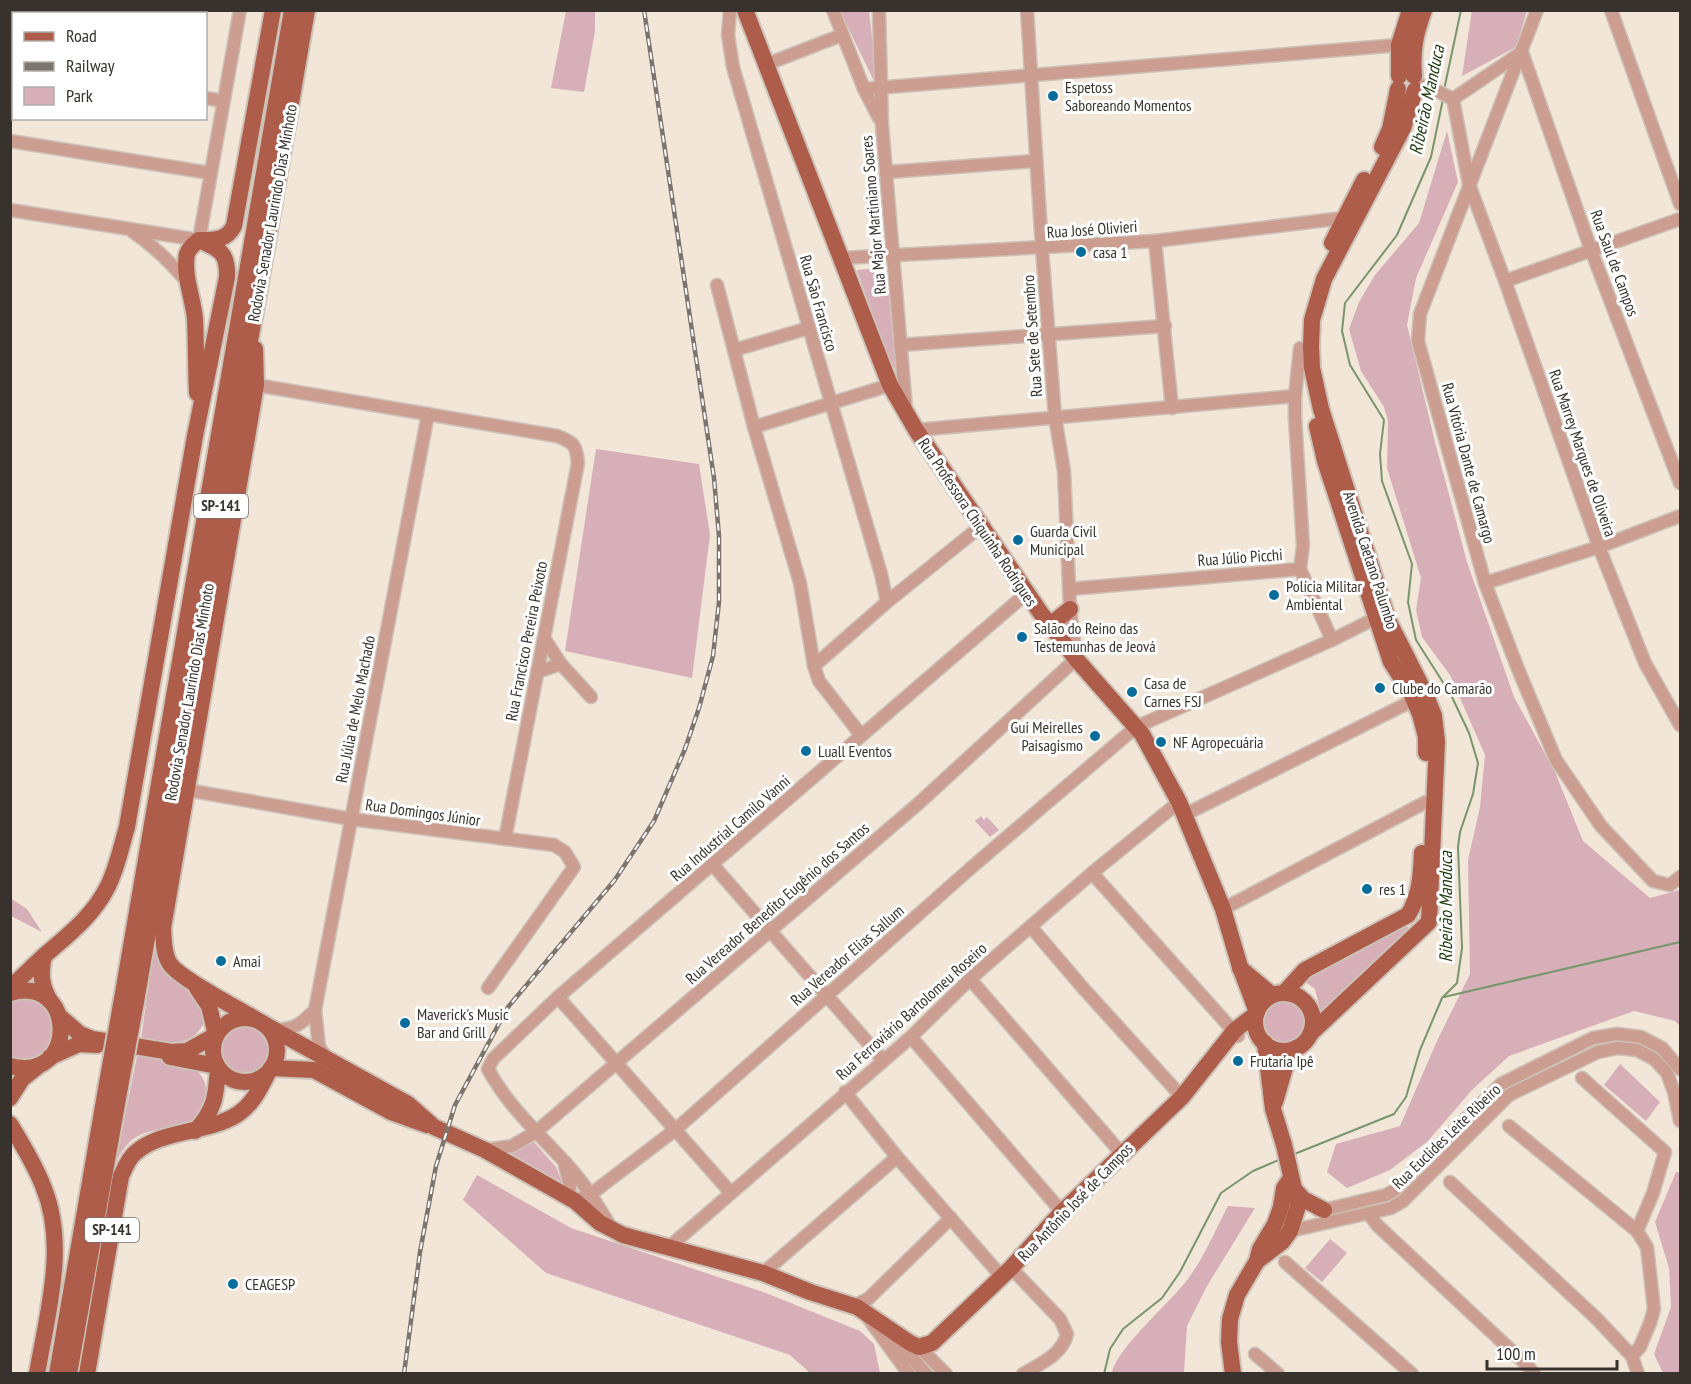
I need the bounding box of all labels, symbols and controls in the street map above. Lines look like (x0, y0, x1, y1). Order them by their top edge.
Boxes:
legend (12, 12, 207, 120)
text: Road (66, 24, 97, 47)
water label: Ribeirão Manduca (1404, 42, 1449, 157)
text: Railway (66, 54, 115, 77)
place label: Espetoss Saboreando Momentos (1065, 77, 1192, 115)
text: Park (66, 84, 93, 107)
marker: Espetoss Saboreando Momentos (1046, 89, 1060, 103)
street label: Rodovia Senador Laurindo Dias Minhoto (243, 103, 301, 323)
street label: Rua Major Martiniano Soares (856, 135, 890, 295)
street label: Rua Saul de Campos (1586, 207, 1644, 319)
street label: Rua José Olivieri (1046, 216, 1138, 242)
place label: casa 1 (1093, 242, 1128, 262)
marker: casa 1 (1074, 245, 1088, 259)
street label: Rua São Francisco (796, 253, 842, 354)
street label: Rua Sete de Setembro (1018, 274, 1046, 398)
street label: Rua Marrey Marques de Oliveira (1545, 367, 1621, 539)
street label: Rua Vitória Dante de Camargo (1438, 381, 1500, 546)
street label: Rua Professora Chiquinha Rodrigues (914, 434, 1042, 610)
street label: Avenida Caetano Palumbo (1339, 489, 1403, 631)
road number: SP-141 (194, 494, 248, 518)
place label: Guarda Civil Municipal (1030, 521, 1097, 559)
marker: Guarda Civil Municipal (1011, 533, 1025, 547)
street label: Rua Júlio Picchi (1197, 544, 1283, 570)
street label: Rua Francisco Pereira Peixoto (501, 559, 551, 723)
place label: Polícia Militar Ambiental (1286, 576, 1362, 614)
street label: Rodovia Senador Laurindo Dias Minhoto (160, 582, 218, 802)
marker: Polícia Militar Ambiental (1267, 588, 1281, 602)
place label: Salão do Reino das Testemunhas de Jeová (1034, 618, 1156, 656)
marker: Salão do Reino das Testemunhas de Jeová (1015, 630, 1029, 644)
street label: Rua Júlia de Melo Machado (331, 634, 379, 784)
place label: Casa de Carnes FSJ (1144, 673, 1202, 711)
place label: Clube do Camarão (1392, 678, 1492, 698)
marker: Clube do Camarão (1373, 681, 1387, 695)
marker: Casa de Carnes FSJ (1125, 685, 1139, 699)
place label: Gui Meirelles Paisagismo (1011, 717, 1083, 755)
marker: Gui Meirelles Paisagismo (1088, 729, 1102, 743)
place label: NF Agropecuária (1173, 732, 1264, 752)
marker: NF Agropecuária (1154, 735, 1168, 749)
place label: Luall Eventos (818, 741, 892, 761)
marker: Luall Eventos (799, 744, 813, 758)
street label: Rua Industrial Camilo Vanni (666, 771, 794, 885)
street label: Rua Domingos Júnior (364, 794, 482, 830)
street label: Rua Vereador Benedito Eugênio dos Santos (681, 818, 873, 988)
water label: Ribeirão Manduca (1434, 851, 1457, 963)
place label: res 1 (1379, 879, 1406, 899)
marker: res 1 (1360, 882, 1374, 896)
street label: Rua Vereador Elias Sallum (786, 900, 908, 1010)
street label: Rua Ferroviário Bartolomeu Roseiro (831, 938, 991, 1084)
place label: Amai (233, 951, 261, 971)
marker: Amai (214, 954, 228, 968)
place label: Maverick's Music Bar and Grill (417, 1004, 509, 1042)
marker: Maverick's Music Bar and Grill (398, 1016, 412, 1030)
place label: Frutaria Ipê (1250, 1051, 1314, 1071)
marker: Frutaria Ipê (1231, 1054, 1245, 1068)
street label: Rua Euclides Leite Ribeiro (1388, 1079, 1505, 1193)
street label: Rua Antônio José de Campos (1013, 1139, 1137, 1265)
road number: SP-141 (85, 1218, 139, 1242)
place label: CEAGESP (245, 1274, 295, 1294)
marker: CEAGESP (226, 1277, 240, 1291)
scale bar (1487, 1333, 1618, 1371)
text: 100 m (1496, 1342, 1536, 1365)

